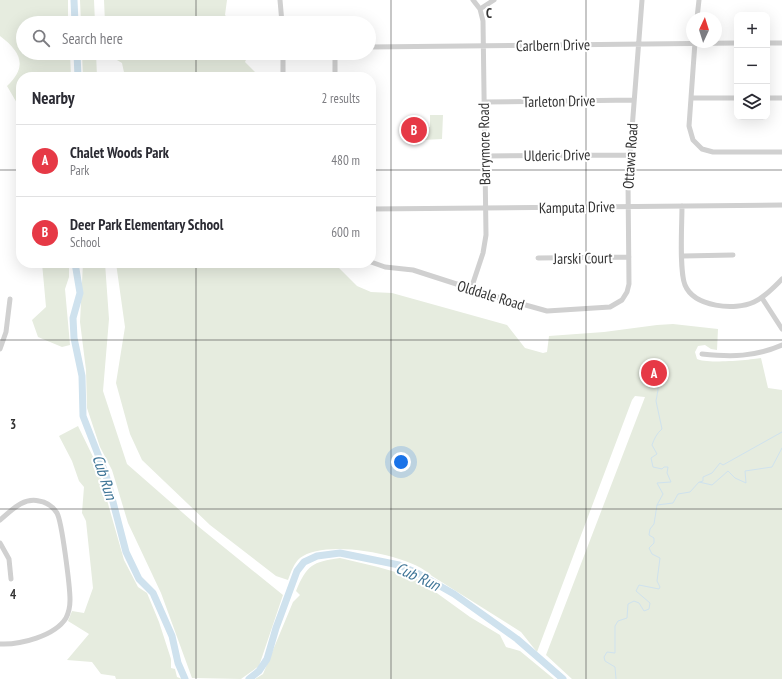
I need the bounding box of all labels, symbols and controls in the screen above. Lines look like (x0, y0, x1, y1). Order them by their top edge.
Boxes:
text: C (486, 5, 492, 22)
north arrow (686, 12, 722, 48)
map controls (734, 12, 770, 120)
button: + (734, 12, 770, 48)
search box (16, 16, 376, 60)
icon: search (30, 27, 52, 49)
text: Search here (62, 29, 123, 48)
street label: Carlbern Drive (516, 35, 590, 55)
button: − (734, 48, 770, 84)
button: layers (734, 84, 770, 120)
text: Nearby (32, 87, 75, 109)
text: 2 results (321, 90, 360, 107)
street label: Tarleton Drive (522, 91, 596, 111)
street label: Barrymore Road (474, 103, 494, 185)
pin: B (401, 115, 427, 145)
street label: Ottawa Road (618, 122, 642, 190)
text: Chalet Woods Park (70, 143, 169, 162)
street label: Ulderic Drive (523, 145, 591, 165)
text: A (42, 152, 48, 169)
text: 480 m (331, 152, 360, 169)
text: Park (70, 162, 89, 179)
street label: Kamputa Drive (539, 197, 615, 217)
text: Deer Park Elementary School (70, 215, 223, 234)
text: B (42, 224, 48, 241)
text: 600 m (331, 224, 360, 241)
text: School (70, 234, 100, 251)
street label: Jarski Court (552, 248, 613, 268)
street label: Olddale Road (455, 276, 527, 314)
pin: A (641, 358, 667, 388)
text: 3 (10, 416, 16, 433)
water label: Cub Run (88, 452, 122, 503)
your location (391, 452, 411, 472)
water label: Cub Run (393, 557, 444, 595)
text: 4 (10, 586, 17, 603)

